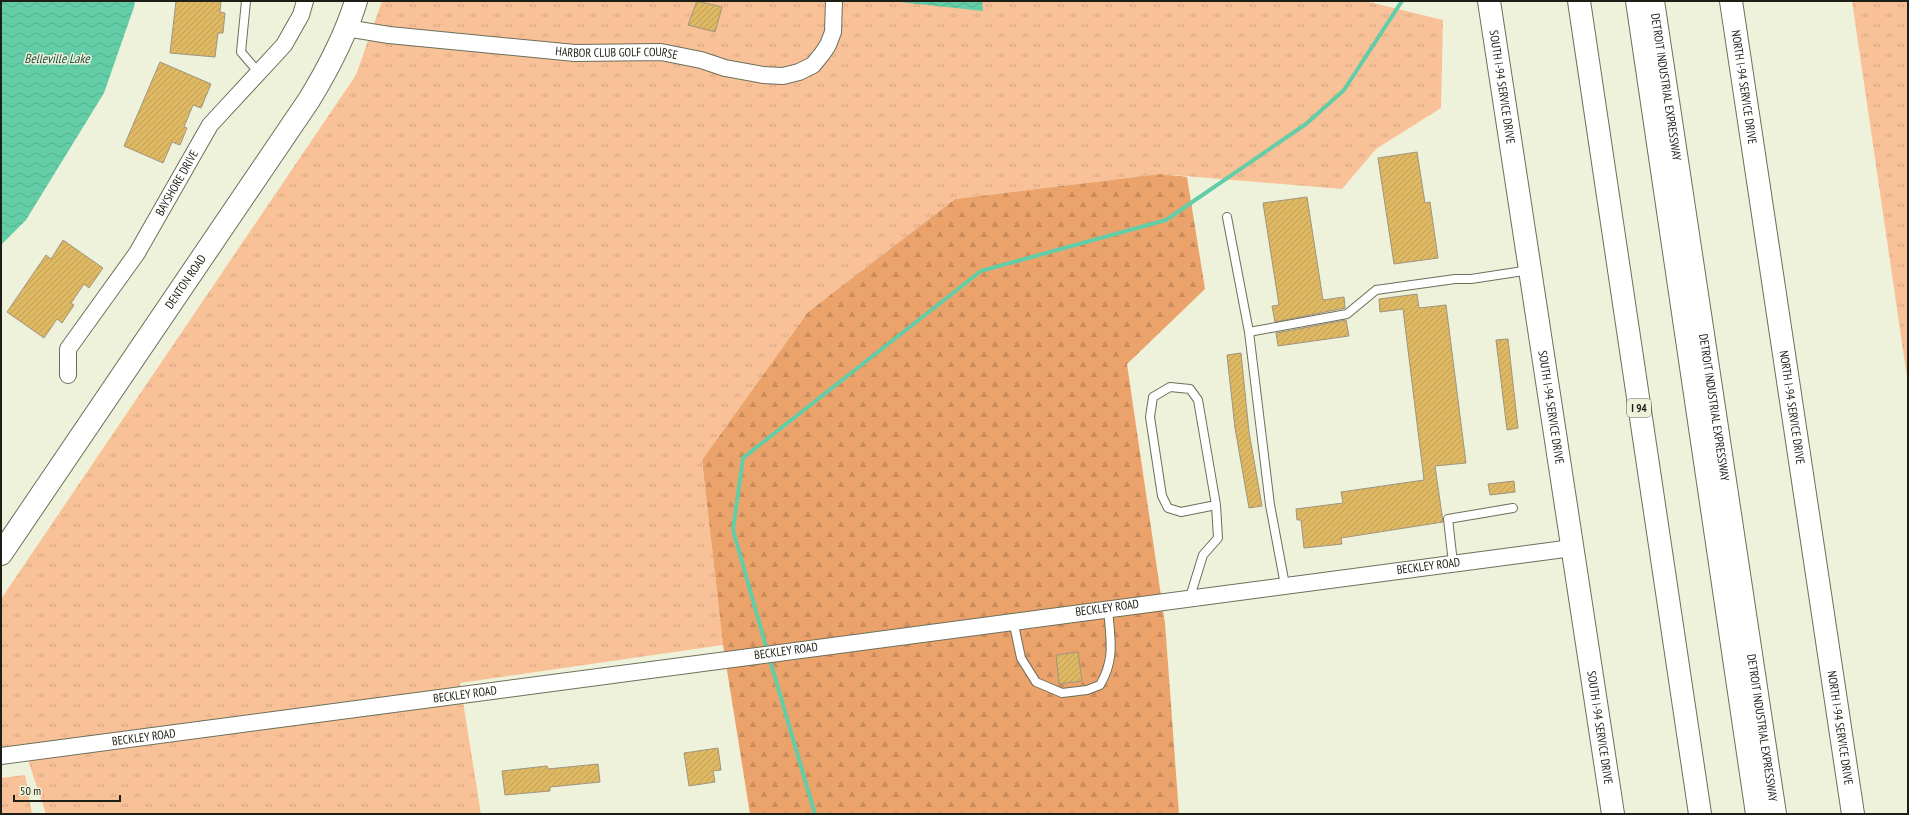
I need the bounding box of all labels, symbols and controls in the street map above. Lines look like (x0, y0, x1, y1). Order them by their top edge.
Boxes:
street label: DETROIT INDUSTRIAL EXPRESSWAY (1648, 12, 1685, 162)
street label: SOUTH I-94 SERVICE DRIVE (1487, 29, 1519, 145)
street label: NORTH I-94 SERVICE DRIVE (1728, 29, 1760, 145)
street label: HARBOR CLUB GOLF COURSE (555, 43, 679, 62)
water label: Belleville Lake (24, 50, 91, 67)
street label: BAYSHORE DRIVE (152, 147, 201, 218)
street label: DENTON ROAD (162, 251, 209, 311)
street label: DETROIT INDUSTRIAL EXPRESSWAY (1696, 333, 1733, 483)
street label: SOUTH I-94 SERVICE DRIVE (1535, 349, 1568, 465)
street label: NORTH I-94 SERVICE DRIVE (1777, 349, 1808, 465)
road number: I 94 (1627, 399, 1651, 417)
street label: BECKLEY ROAD (1396, 554, 1461, 577)
street label: BECKLEY ROAD (1074, 596, 1140, 619)
street label: BECKLEY ROAD (753, 639, 819, 662)
street label: DETROIT INDUSTRIAL EXPRESSWAY (1744, 653, 1781, 803)
street label: SOUTH I-94 SERVICE DRIVE (1584, 670, 1616, 785)
street label: NORTH I-94 SERVICE DRIVE (1825, 670, 1857, 786)
street label: BECKLEY ROAD (432, 682, 498, 706)
street label: BECKLEY ROAD (111, 725, 176, 748)
scale bar (14, 777, 120, 803)
text: 50 m (20, 783, 41, 798)

